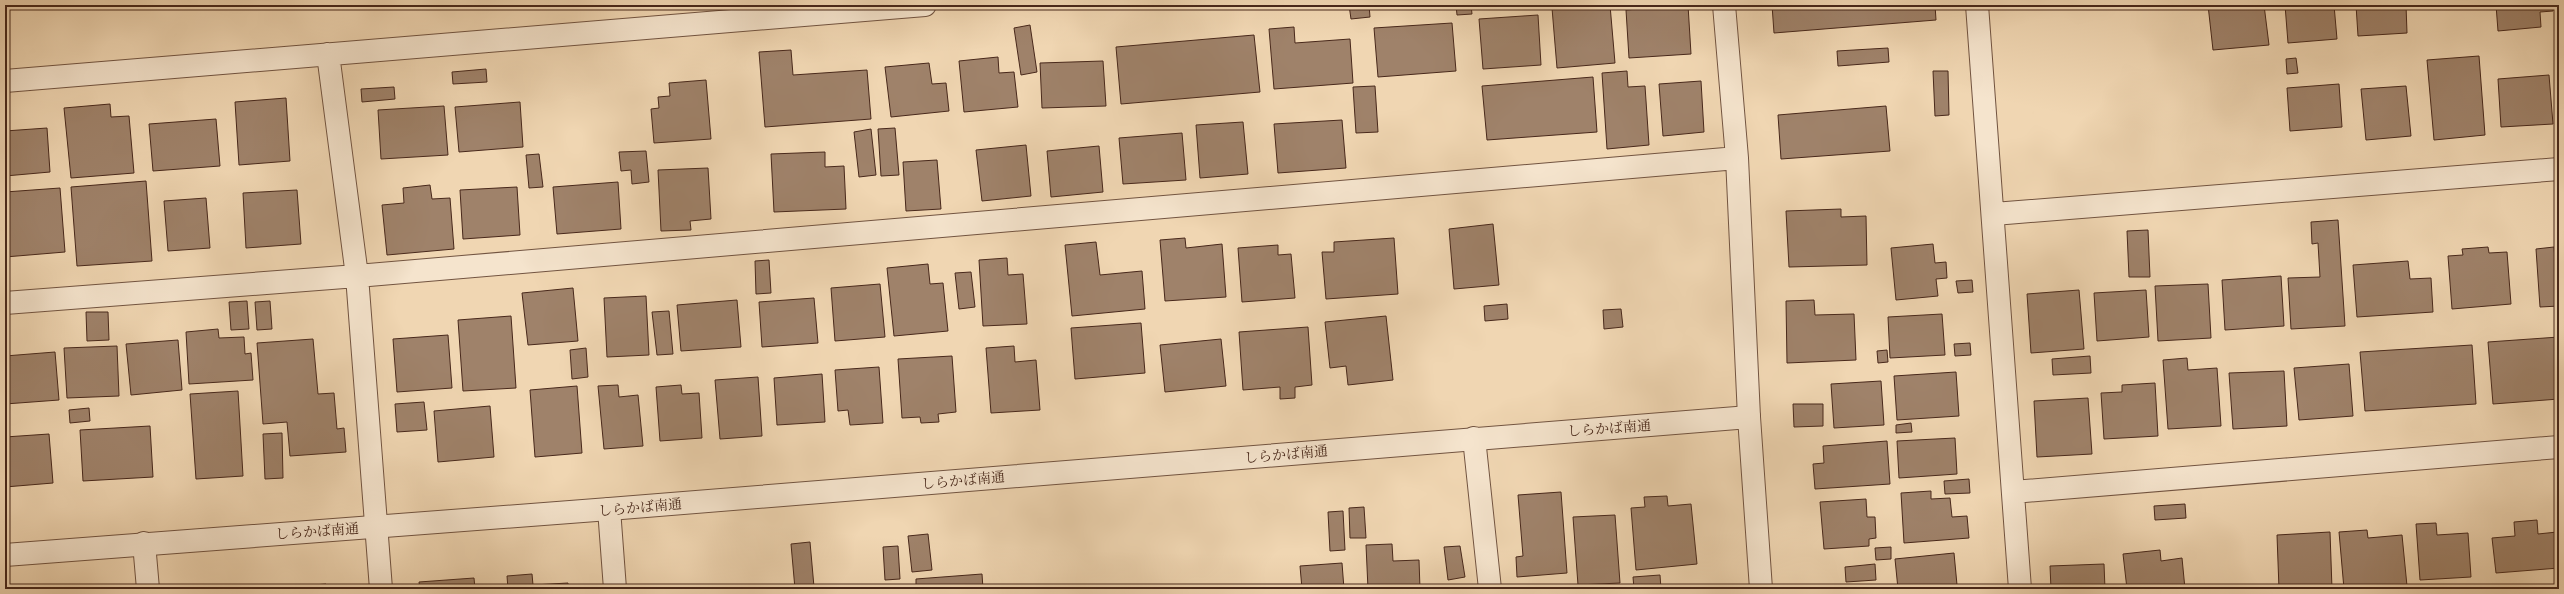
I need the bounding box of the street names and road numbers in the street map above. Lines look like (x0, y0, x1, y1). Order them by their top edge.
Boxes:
street label: しらかば南通 (1567, 417, 1652, 440)
street label: しらかば南通 (1243, 442, 1329, 467)
street label: しらかば南通 (920, 468, 1006, 493)
street label: しらかば南通 (597, 495, 683, 520)
street label: しらかば南通 (275, 520, 360, 543)

